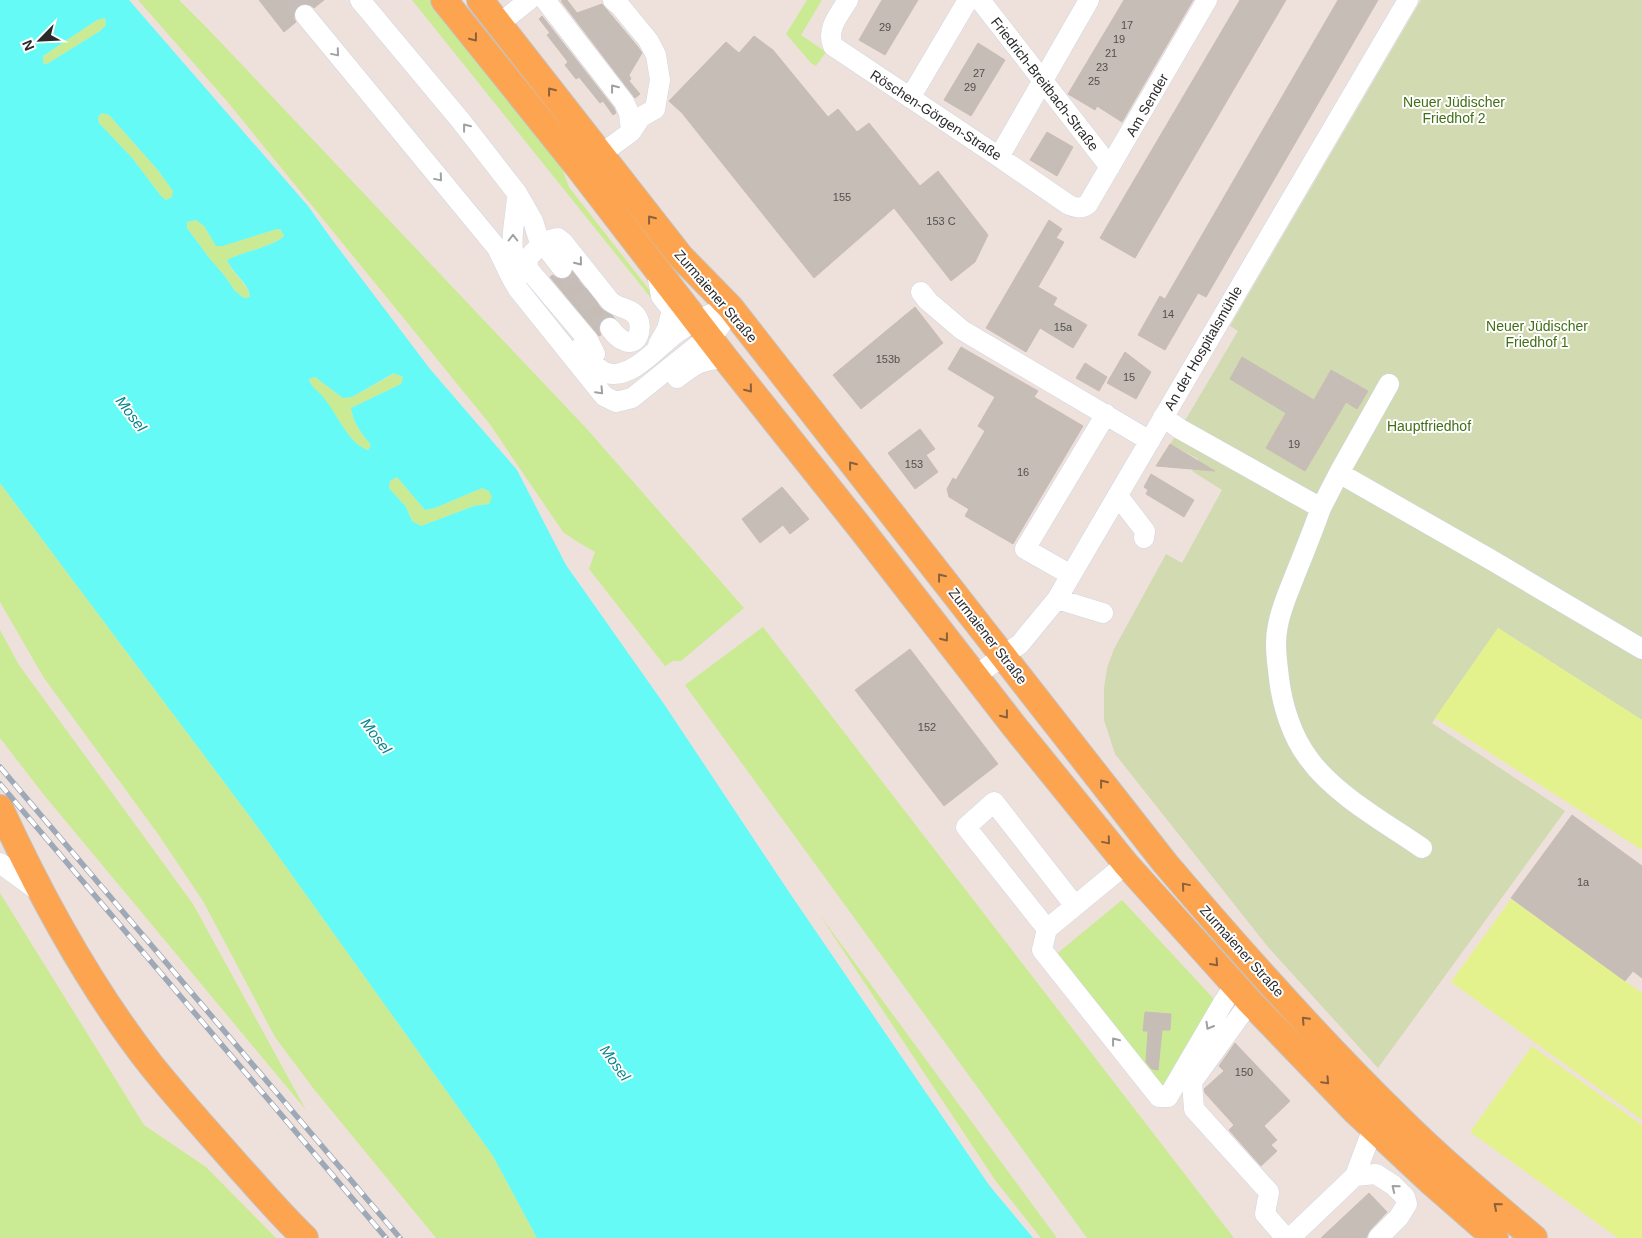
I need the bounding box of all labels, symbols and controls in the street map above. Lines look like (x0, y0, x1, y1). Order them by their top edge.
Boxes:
street label: Friedrich-Breitbach-Straße (988, 14, 1102, 154)
north arrow (15, 15, 65, 65)
house number: 17 (1121, 19, 1133, 31)
house number: 29 (879, 21, 891, 33)
one-way arrow (469, 32, 477, 41)
house number: 19 (1113, 33, 1125, 45)
text: N (19, 37, 37, 53)
one-way arrow (330, 47, 338, 56)
house number: 21 (1105, 47, 1117, 59)
house number: 23 (1096, 61, 1108, 73)
street label: Röschen-Görgen-Straße (867, 67, 1005, 164)
house number: 27 (973, 67, 985, 79)
street label: Am Sender (1123, 70, 1172, 139)
house number: 25 (1088, 75, 1100, 87)
house number: 29 (964, 81, 976, 93)
one-way arrow (611, 85, 619, 94)
one-way arrow (549, 88, 557, 97)
park label: Neuer Jüdischer Friedhof 2 (1403, 94, 1505, 126)
one-way arrow (463, 124, 471, 133)
one-way arrow (434, 172, 442, 181)
house number: 155 (833, 191, 851, 203)
house number: 153 C (926, 215, 956, 227)
one-way arrow (649, 216, 657, 225)
one-way arrow (508, 234, 518, 242)
street label: Zurmaiener Straße (671, 246, 761, 346)
one-way arrow (574, 256, 582, 265)
street label: An der Hospitalsmühle (1161, 283, 1245, 413)
house number: 14 (1162, 308, 1174, 320)
park label: Neuer Jüdischer Friedhof 1 (1486, 318, 1588, 350)
house number: 15a (1054, 321, 1073, 333)
house number: 153b (876, 353, 900, 365)
house number: 15 (1123, 371, 1135, 383)
one-way arrow (744, 383, 753, 392)
one-way arrow (594, 385, 603, 394)
water label: Mosel (113, 393, 151, 435)
park label: Hauptfriedhof (1387, 418, 1471, 434)
house number: 19 (1288, 438, 1300, 450)
house number: 153 (905, 458, 923, 470)
one-way arrow (850, 462, 858, 471)
house number: 16 (1017, 466, 1029, 478)
one-way arrow (937, 573, 946, 582)
street label: Zurmaiener Straße (946, 585, 1031, 687)
one-way arrow (940, 632, 948, 641)
one-way arrow (1000, 709, 1008, 718)
water label: Mosel (358, 715, 396, 757)
house number: 152 (918, 721, 936, 733)
one-way arrow (1101, 780, 1109, 789)
one-way arrow (1101, 836, 1110, 845)
house number: 1a (1577, 876, 1590, 888)
one-way arrow (1182, 883, 1191, 892)
street label: Zurmaiener Straße (1197, 902, 1287, 1000)
one-way arrow (1209, 957, 1218, 966)
one-way arrow (1302, 1017, 1311, 1026)
one-way arrow (1206, 1021, 1216, 1030)
one-way arrow (1112, 1038, 1120, 1047)
water label: Mosel (597, 1042, 634, 1084)
house number: 150 (1235, 1066, 1253, 1078)
one-way arrow (1320, 1075, 1329, 1084)
one-way arrow (1392, 1185, 1401, 1193)
one-way arrow (1493, 1203, 1502, 1212)

